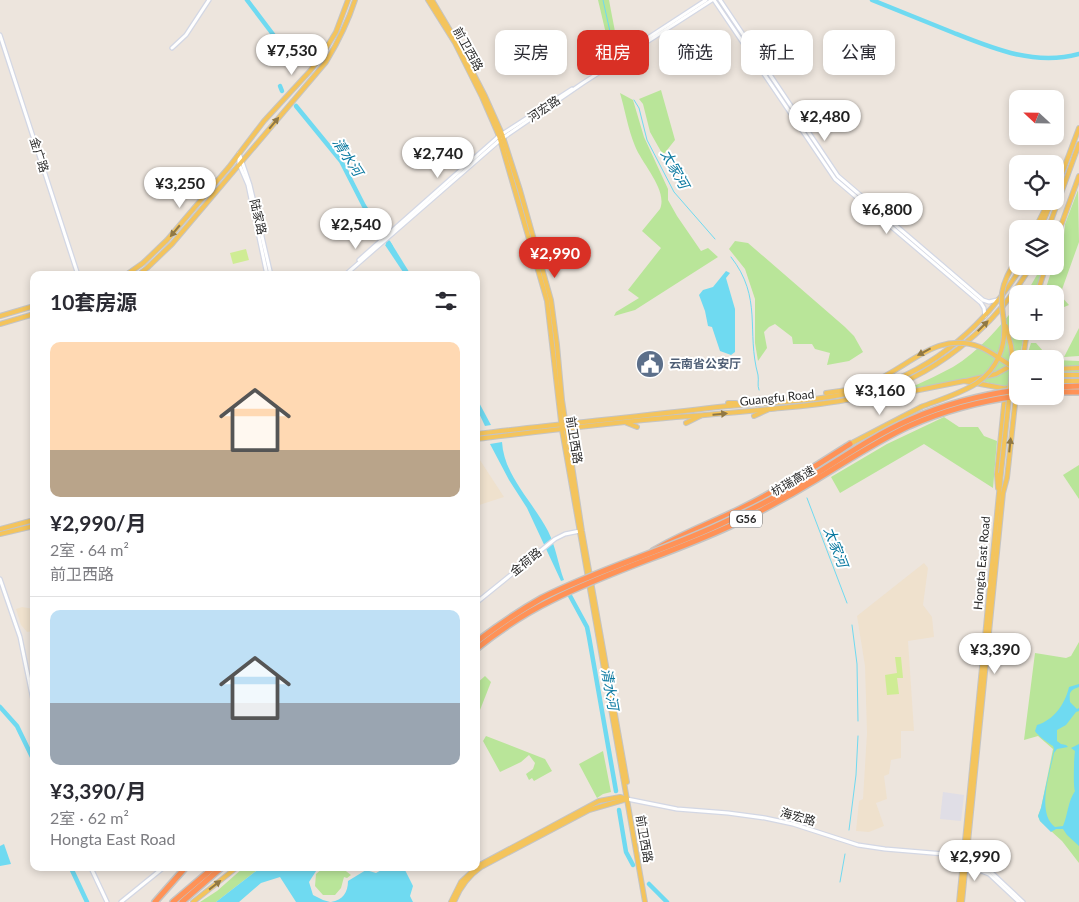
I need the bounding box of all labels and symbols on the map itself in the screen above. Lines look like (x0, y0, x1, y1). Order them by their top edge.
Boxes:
street label: 前卫西路 (450, 24, 487, 73)
pin: ¥7,530 (251, 34, 333, 76)
north arrow (1009, 90, 1064, 145)
street label: 河宏路 (525, 92, 563, 125)
pin: ¥2,480 (784, 100, 866, 142)
one-way arrow (269, 117, 280, 130)
water label: 清水河 (330, 134, 369, 181)
street label: 金广路 (27, 135, 52, 174)
pin: ¥2,740 (397, 136, 479, 179)
water label: 太家河 (658, 146, 695, 194)
pin: ¥3,250 (139, 166, 221, 209)
pin: ¥6,800 (846, 192, 928, 235)
street label: 陆家路 (247, 198, 270, 236)
pin: ¥2,540 (315, 208, 397, 250)
one-way arrow (169, 224, 180, 237)
pin: ¥2,990 (514, 236, 596, 279)
one-way arrow (977, 321, 989, 333)
one-way arrow (917, 348, 932, 356)
public building icon: 云南省公安厅 (635, 349, 665, 379)
place label: 云南省公安厅 (669, 356, 741, 371)
pin: ¥3,160 (839, 374, 921, 416)
street label: Guangfu Road (739, 386, 815, 409)
one-way arrow (712, 409, 728, 417)
street label: 前卫西路 (563, 415, 586, 465)
one-way arrow (1006, 437, 1014, 453)
street label: 杭瑞高速 (768, 462, 817, 499)
road number: G56 (730, 510, 762, 528)
street label: Hongta East Road (970, 515, 993, 610)
water label: 太家河 (821, 524, 853, 572)
street label: 金荷路 (507, 544, 544, 579)
pin: ¥3,390 (954, 632, 1036, 675)
water label: 清水河 (598, 667, 623, 714)
street label: 海宏路 (779, 804, 818, 829)
street label: 前卫西路 (633, 814, 656, 864)
pin: ¥2,990 (934, 840, 1016, 882)
one-way arrow (208, 880, 221, 891)

